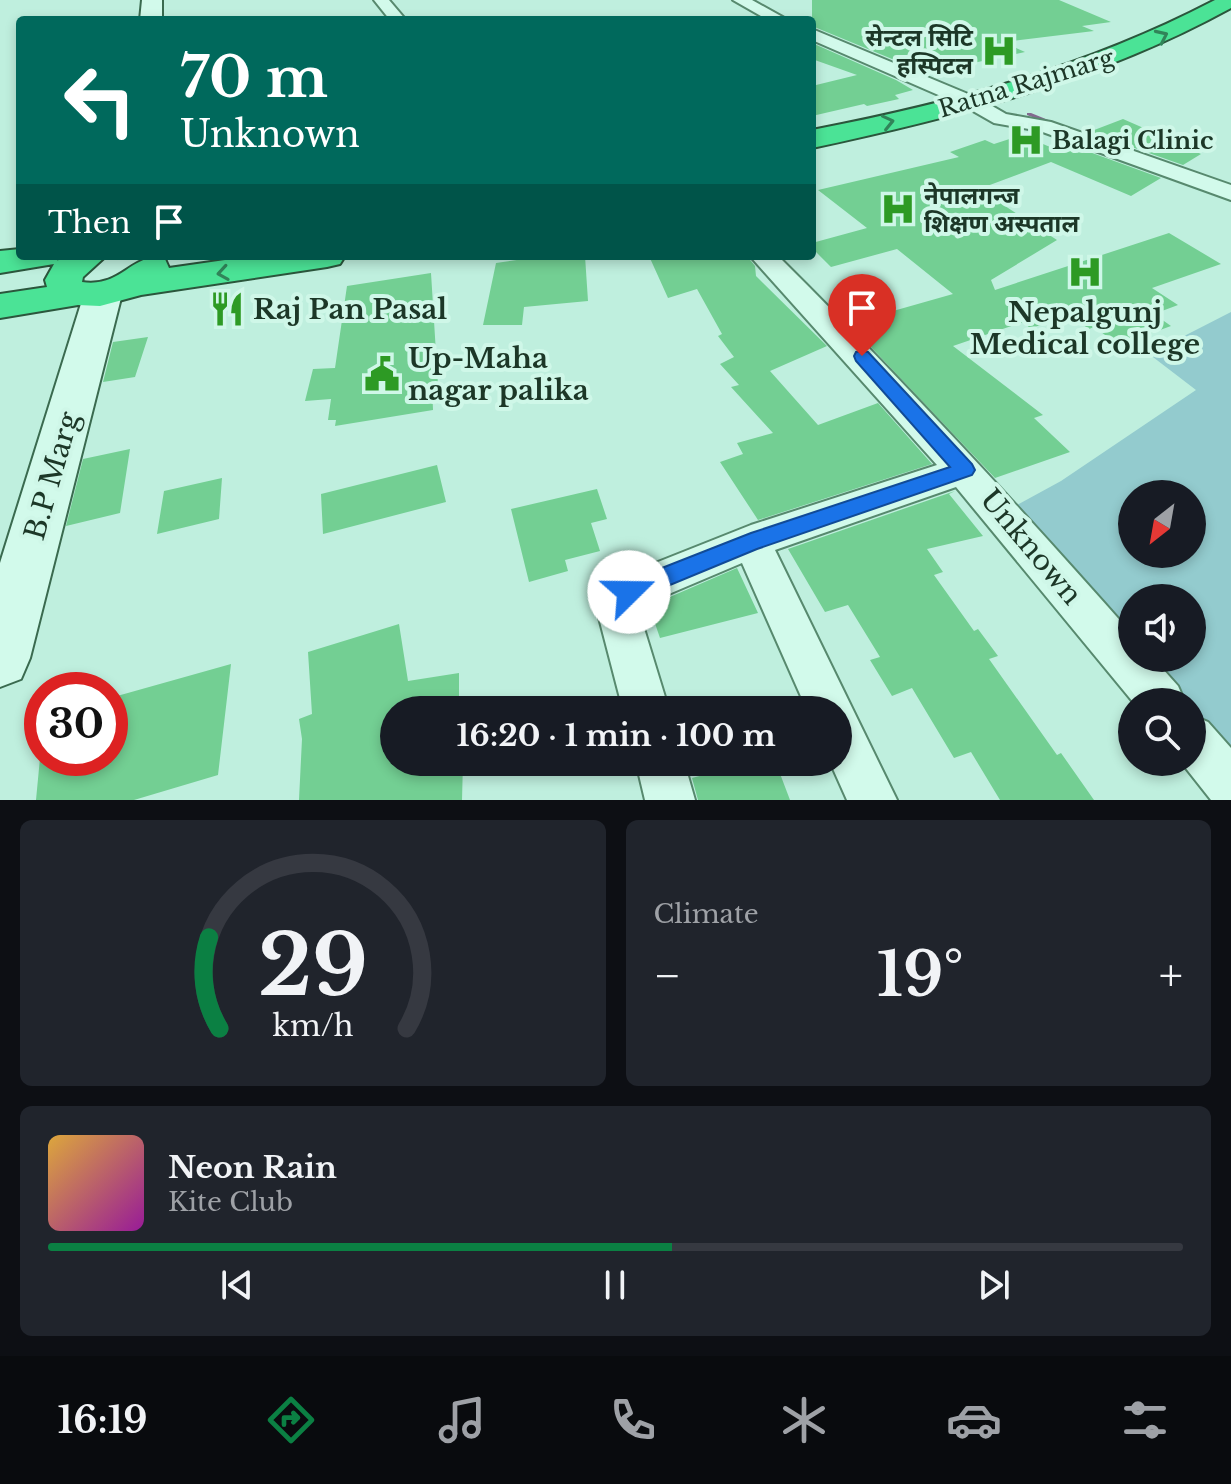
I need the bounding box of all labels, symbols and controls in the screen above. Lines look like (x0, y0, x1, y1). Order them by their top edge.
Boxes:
place label: सेन्टल सिटि हस्पिटल (865, 23, 974, 80)
one-way arrow (1154, 29, 1168, 45)
hospital icon: सेन्टल सिटि हस्पिटल (980, 32, 1018, 70)
street label: Ratna Rajmarg (935, 42, 1118, 123)
text: 70 m (180, 43, 328, 112)
icon: left (48, 48, 152, 152)
text: Unknown (180, 112, 360, 157)
one-way arrow (881, 115, 894, 132)
hospital icon: Balagi Clinic (1007, 121, 1045, 159)
place label: Balagi Clinic (1052, 126, 1213, 155)
place label: नेपालगन्ज शिक्षण अस्पताल (924, 181, 1080, 238)
hospital icon: नेपालगन्ज शिक्षण अस्पताल (879, 190, 917, 228)
icon: arrive (147, 200, 191, 244)
text: Then (48, 204, 131, 241)
hospital icon: Nepalgunj Medical college (1066, 253, 1104, 291)
one-way arrow (216, 264, 230, 281)
pin (828, 274, 896, 356)
icon: arrive (840, 286, 884, 330)
restaurant icon: Raj Pan Pasal (208, 290, 246, 328)
place label: Raj Pan Pasal (253, 292, 447, 327)
place label: Nepalgunj Medical college (970, 295, 1200, 362)
place label: Up-Maha nagar palika (408, 341, 589, 408)
public building icon: Up-Maha nagar palika (363, 355, 401, 393)
street label: B.P Marg (17, 407, 87, 544)
north arrow (1118, 480, 1206, 568)
map controls (1118, 480, 1206, 776)
street label: Unknown (973, 482, 1089, 612)
position arrow (587, 550, 671, 634)
button: sound (1118, 584, 1206, 672)
speed limit sign: 30 (24, 672, 128, 776)
button: search (1118, 688, 1206, 776)
text: 16:20 · 1 min · 100 m (456, 717, 776, 754)
text: Climate (654, 898, 759, 930)
text: 29 (258, 914, 368, 1017)
text: 19° (877, 938, 963, 1012)
text: − (654, 948, 681, 1003)
text: + (1159, 948, 1183, 1003)
text: km/h (272, 1008, 353, 1044)
text: Neon Rain (168, 1149, 337, 1186)
text: Kite Club (168, 1186, 293, 1218)
icon: previous (215, 1263, 259, 1307)
icon: pause (593, 1263, 637, 1307)
icon: next (972, 1263, 1016, 1307)
icon: directions (263, 1392, 319, 1448)
icon: music (434, 1392, 490, 1448)
icon: phone (605, 1392, 661, 1448)
icon: climate (776, 1392, 832, 1448)
icon: car (946, 1392, 1002, 1448)
icon: filters (1117, 1392, 1173, 1448)
text: 16:19 (57, 1398, 148, 1443)

